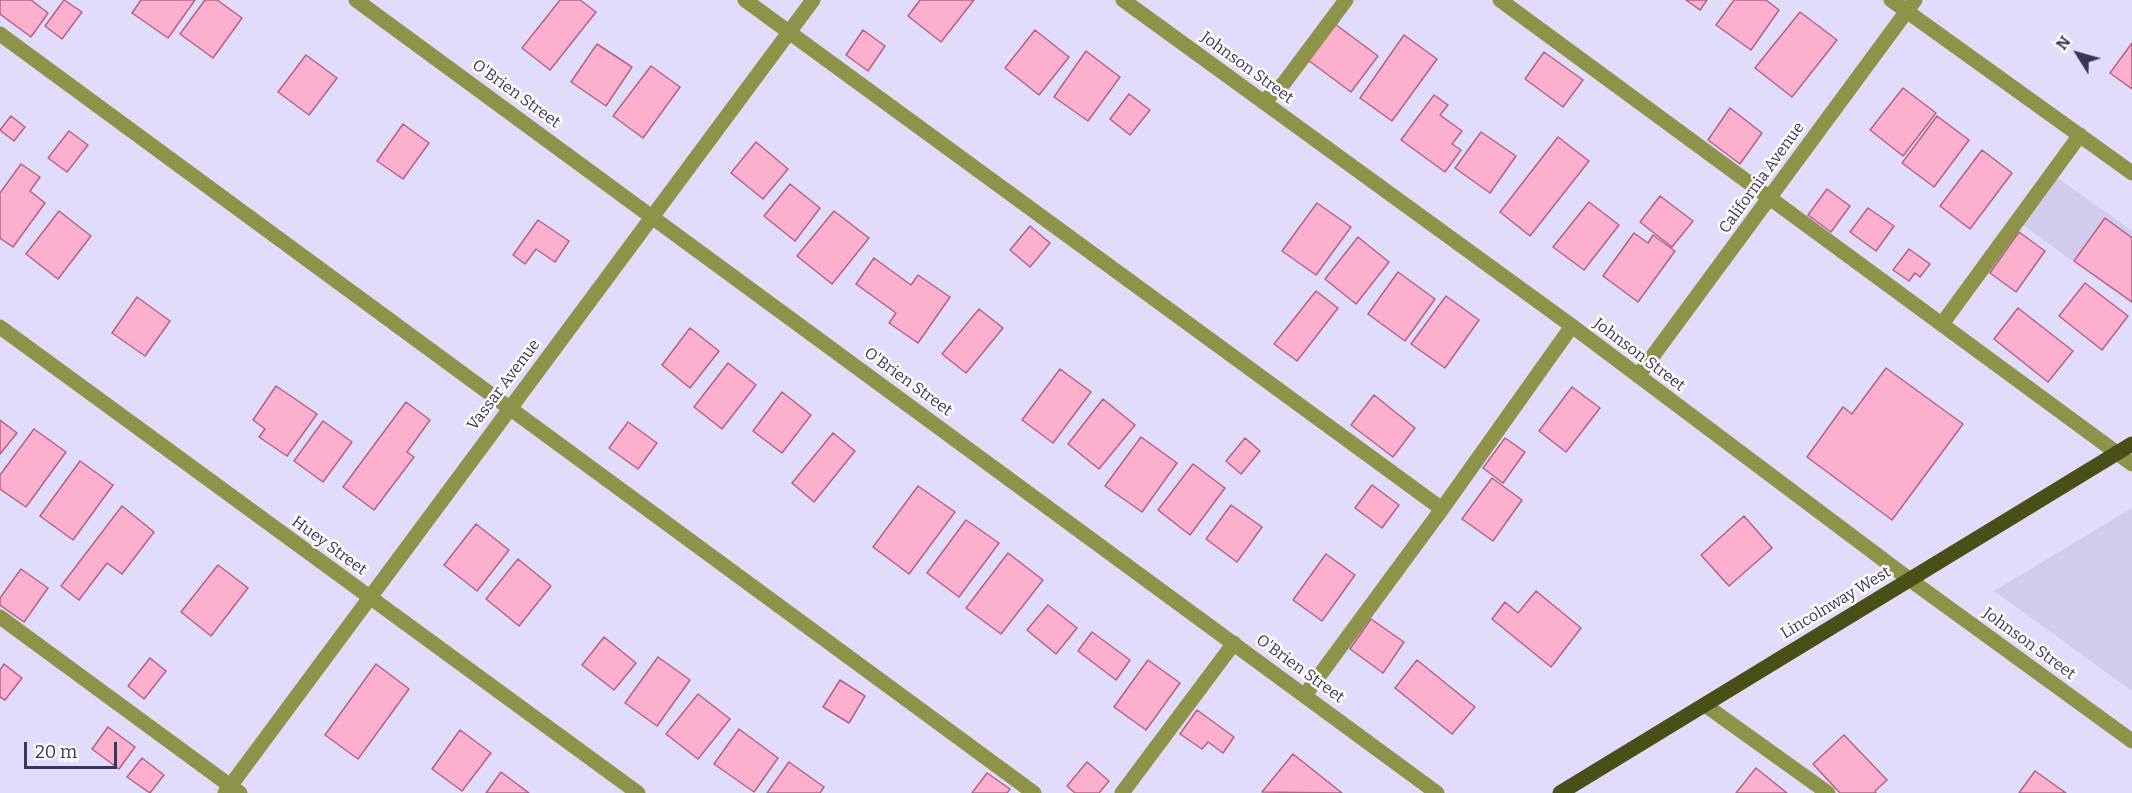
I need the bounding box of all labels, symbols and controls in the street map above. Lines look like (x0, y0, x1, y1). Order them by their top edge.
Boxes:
north arrow (2048, 24, 2108, 84)
street label: Johnson Street (1197, 28, 1297, 108)
text: N (2052, 32, 2075, 54)
street label: O'Brien Street (468, 56, 564, 132)
street label: California Avenue (1715, 119, 1809, 237)
street label: Johnson Street (1589, 314, 1689, 396)
street label: Vassar Avenue (464, 336, 544, 434)
street label: O'Brien Street (860, 344, 956, 420)
street label: Huey Street (288, 512, 370, 580)
street label: Lincolnway West (1778, 563, 1894, 643)
street label: Johnson Street (1979, 604, 2079, 684)
street label: O'Brien Street (1252, 631, 1348, 707)
scale bar (27, 730, 120, 768)
text: 20 m (35, 741, 77, 763)

